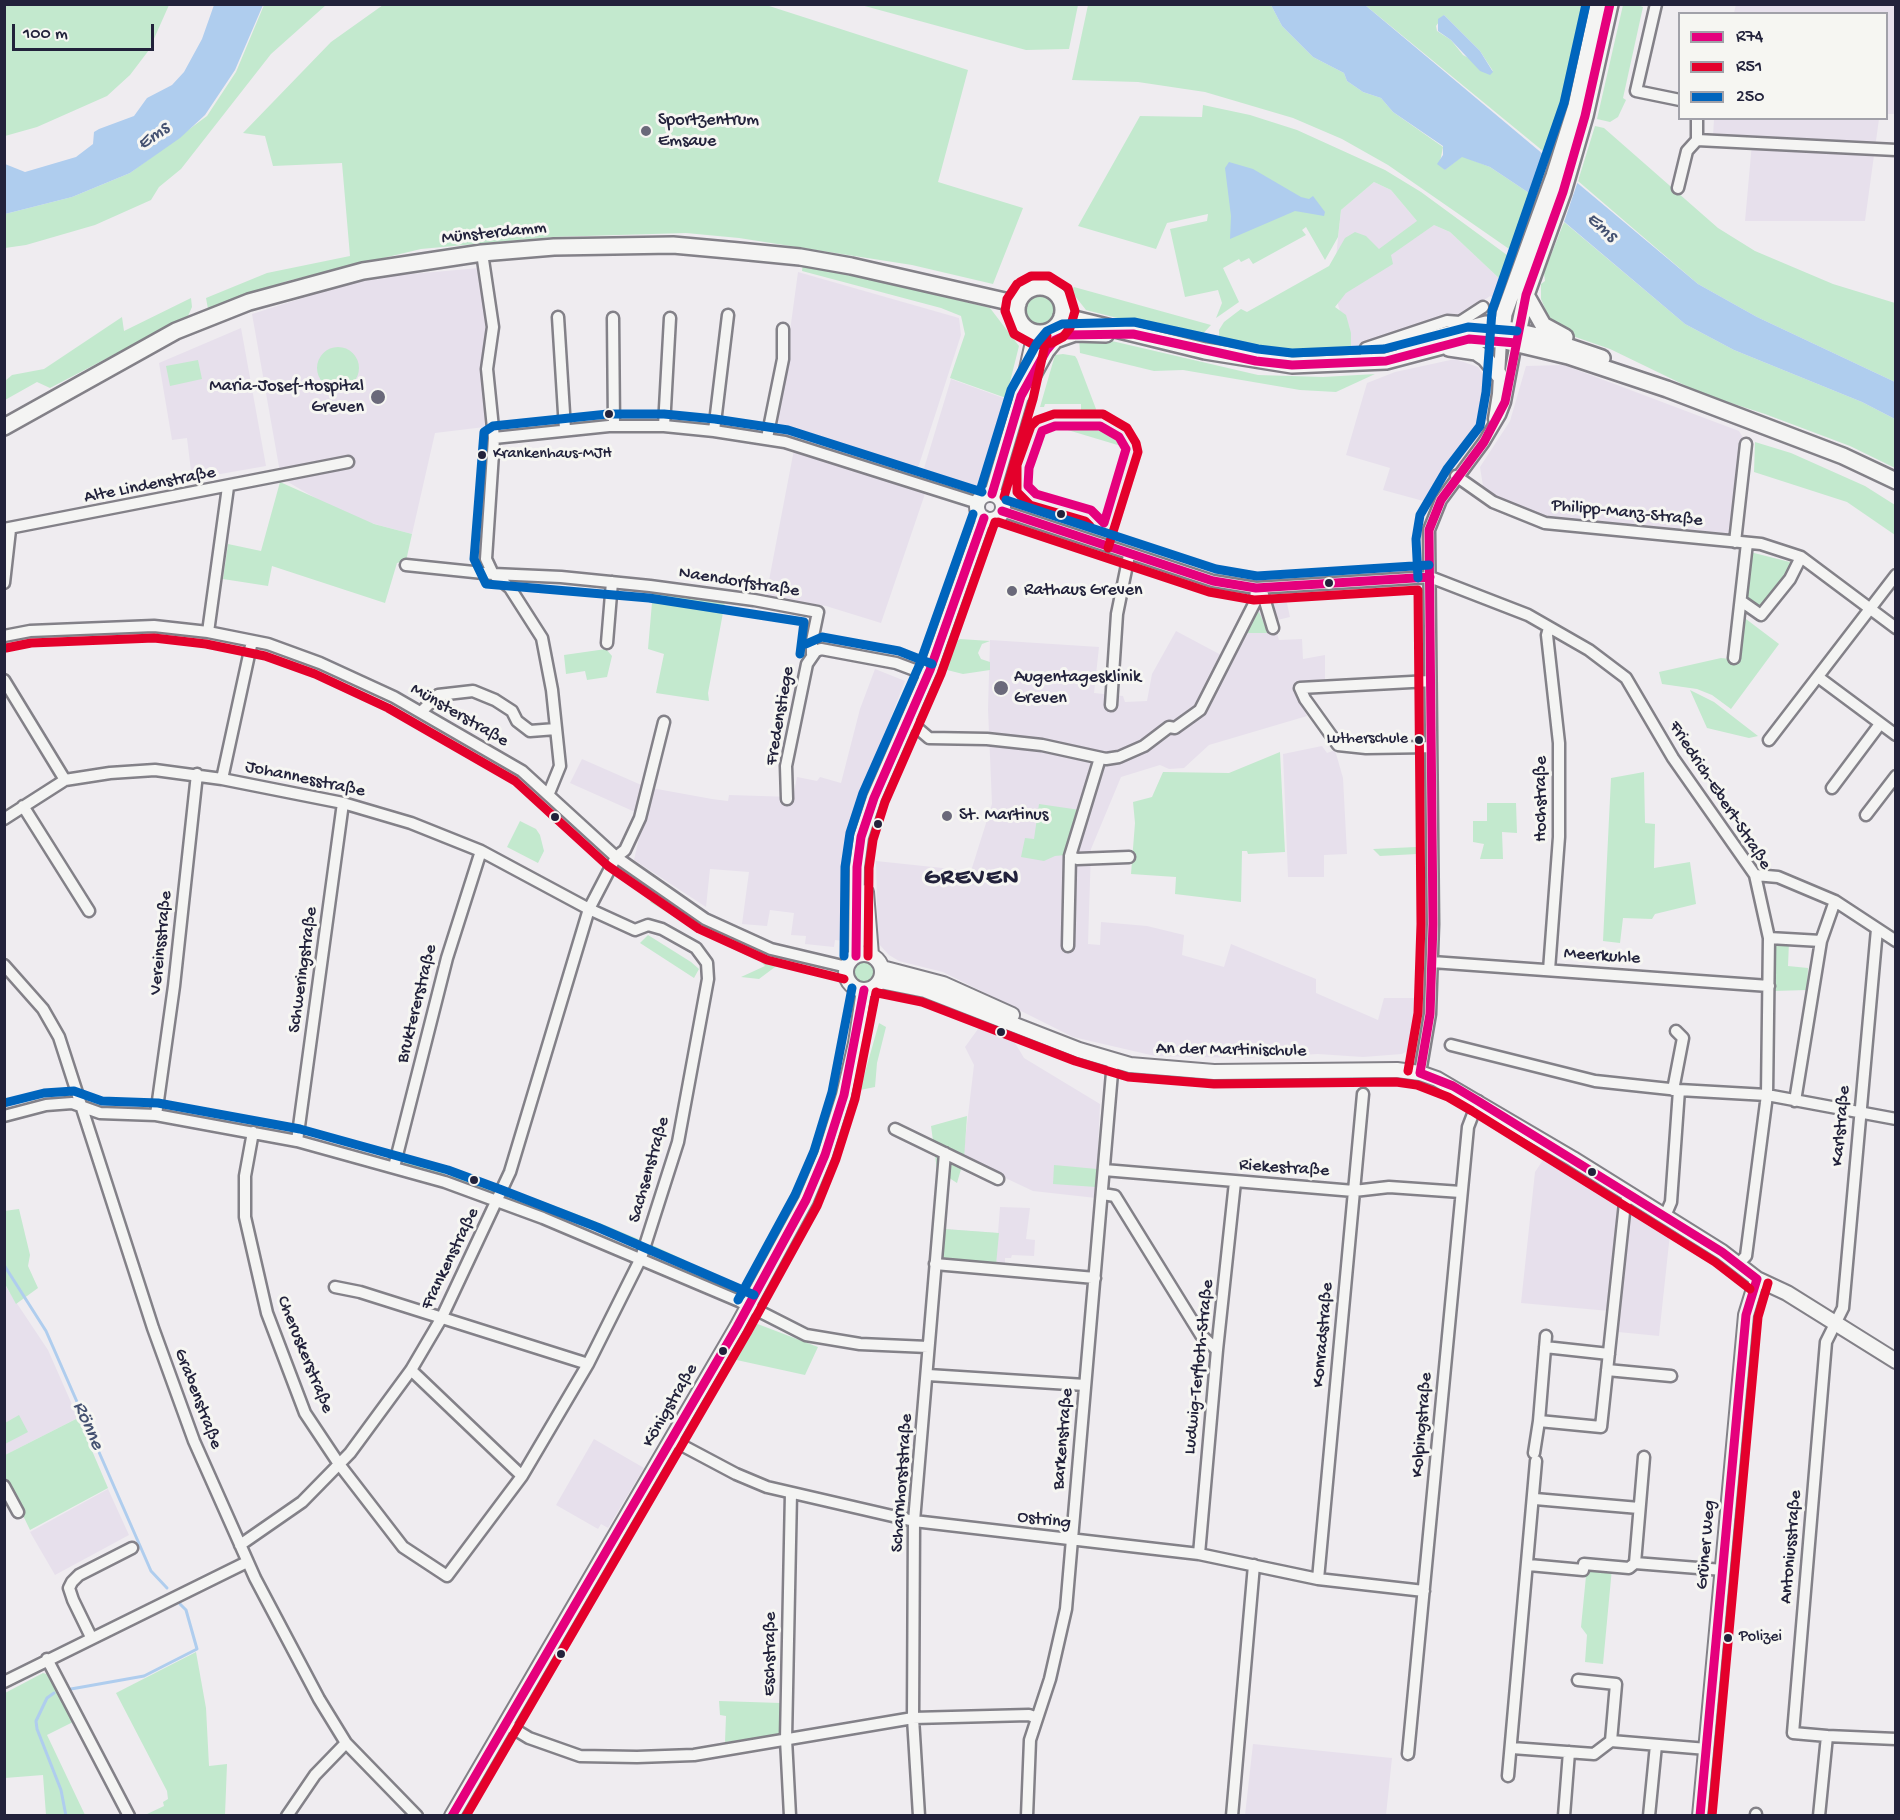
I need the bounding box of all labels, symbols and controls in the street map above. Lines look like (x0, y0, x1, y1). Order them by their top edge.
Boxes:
scale bar (15, 12, 158, 50)
legend (1678, 12, 1888, 120)
text: 100 m (23, 24, 68, 45)
text: R74 (1736, 27, 1763, 48)
text: R51 (1736, 57, 1762, 78)
text: 250 (1736, 87, 1765, 108)
place label: Sportzentrum Emsaue (658, 110, 759, 152)
water label: Ems (133, 117, 175, 157)
marker: Sportzentrum Emsaue (639, 124, 653, 138)
water label: Ems (1580, 208, 1622, 248)
street label: Münsterdamm (441, 218, 547, 250)
place label: Maria-Josef-Hospital Greven (209, 376, 364, 418)
marker: Maria-Josef-Hospital Greven (369, 388, 387, 406)
unlabelled marker (603, 408, 615, 420)
place label: Krankenhaus-MJH (493, 445, 612, 465)
marker: Krankenhaus-MJH (476, 449, 488, 461)
street label: Alte Lindenstraße (82, 463, 218, 509)
street label: Philipp-Manz-Straße (1550, 495, 1704, 533)
unlabelled marker (1055, 508, 1067, 520)
street label: Naendorfstraße (677, 563, 801, 603)
unlabelled marker (1323, 577, 1335, 589)
place label: Rathaus Greven (1024, 580, 1143, 602)
marker: Rathaus Greven (1005, 584, 1019, 598)
street label: Fredenstiege (762, 665, 800, 767)
place label: Augentagesklinik Greven (1014, 667, 1141, 710)
street label: Münsterstraße (406, 679, 512, 753)
marker: Augentagesklinik Greven (992, 679, 1010, 697)
street label: Friedrich-Ebert-Straße (1663, 718, 1775, 874)
place label: Lutherschule (1326, 730, 1408, 750)
marker: Lutherschule (1413, 734, 1425, 746)
street label: Hochstraße (1531, 756, 1553, 842)
street label: Johannesstraße (243, 757, 367, 803)
place label: St. Martinus (959, 805, 1048, 827)
marker: St. Martinus (940, 809, 954, 823)
unlabelled marker (549, 811, 561, 823)
unlabelled marker (872, 818, 884, 830)
district label: GREVEN (924, 865, 1020, 893)
street label: Vereinsstraße (146, 890, 178, 996)
street label: Schweringstraße (284, 906, 324, 1034)
street label: Bruktererstraße (393, 943, 443, 1065)
street label: Meerkuhle (1563, 944, 1641, 970)
unlabelled marker (995, 1026, 1007, 1038)
street label: An der Martinischule (1156, 1039, 1306, 1063)
street label: Karlstraße (1828, 1085, 1856, 1167)
street label: Sachsenstraße (625, 1115, 675, 1225)
street label: Riekestraße (1238, 1155, 1330, 1183)
unlabelled marker (1586, 1166, 1598, 1178)
unlabelled marker (468, 1174, 480, 1186)
street label: Frankenstraße (417, 1205, 485, 1313)
street label: Ludwig-Terfloth-Straße (1180, 1279, 1220, 1455)
street label: Konradstraße (1309, 1282, 1339, 1388)
street label: Cheruskerstraße (271, 1293, 337, 1417)
unlabelled marker (717, 1345, 729, 1357)
street label: Grabenstraße (168, 1346, 226, 1452)
street label: Königstraße (639, 1361, 703, 1451)
street label: Kolpingstraße (1408, 1372, 1438, 1478)
street label: Barkenstraße (1049, 1387, 1079, 1491)
water label: Rönne (66, 1398, 108, 1454)
street label: Scharnhorststraße (887, 1413, 919, 1553)
street label: Antoniusstraße (1776, 1489, 1808, 1605)
street label: Grüner Weg (1692, 1499, 1722, 1591)
street label: Ostring (1016, 1507, 1072, 1535)
street label: Eschstraße (759, 1612, 783, 1696)
place label: Polizei (1739, 1628, 1782, 1648)
marker: Polizei (1722, 1632, 1734, 1644)
unlabelled marker (555, 1648, 567, 1660)

